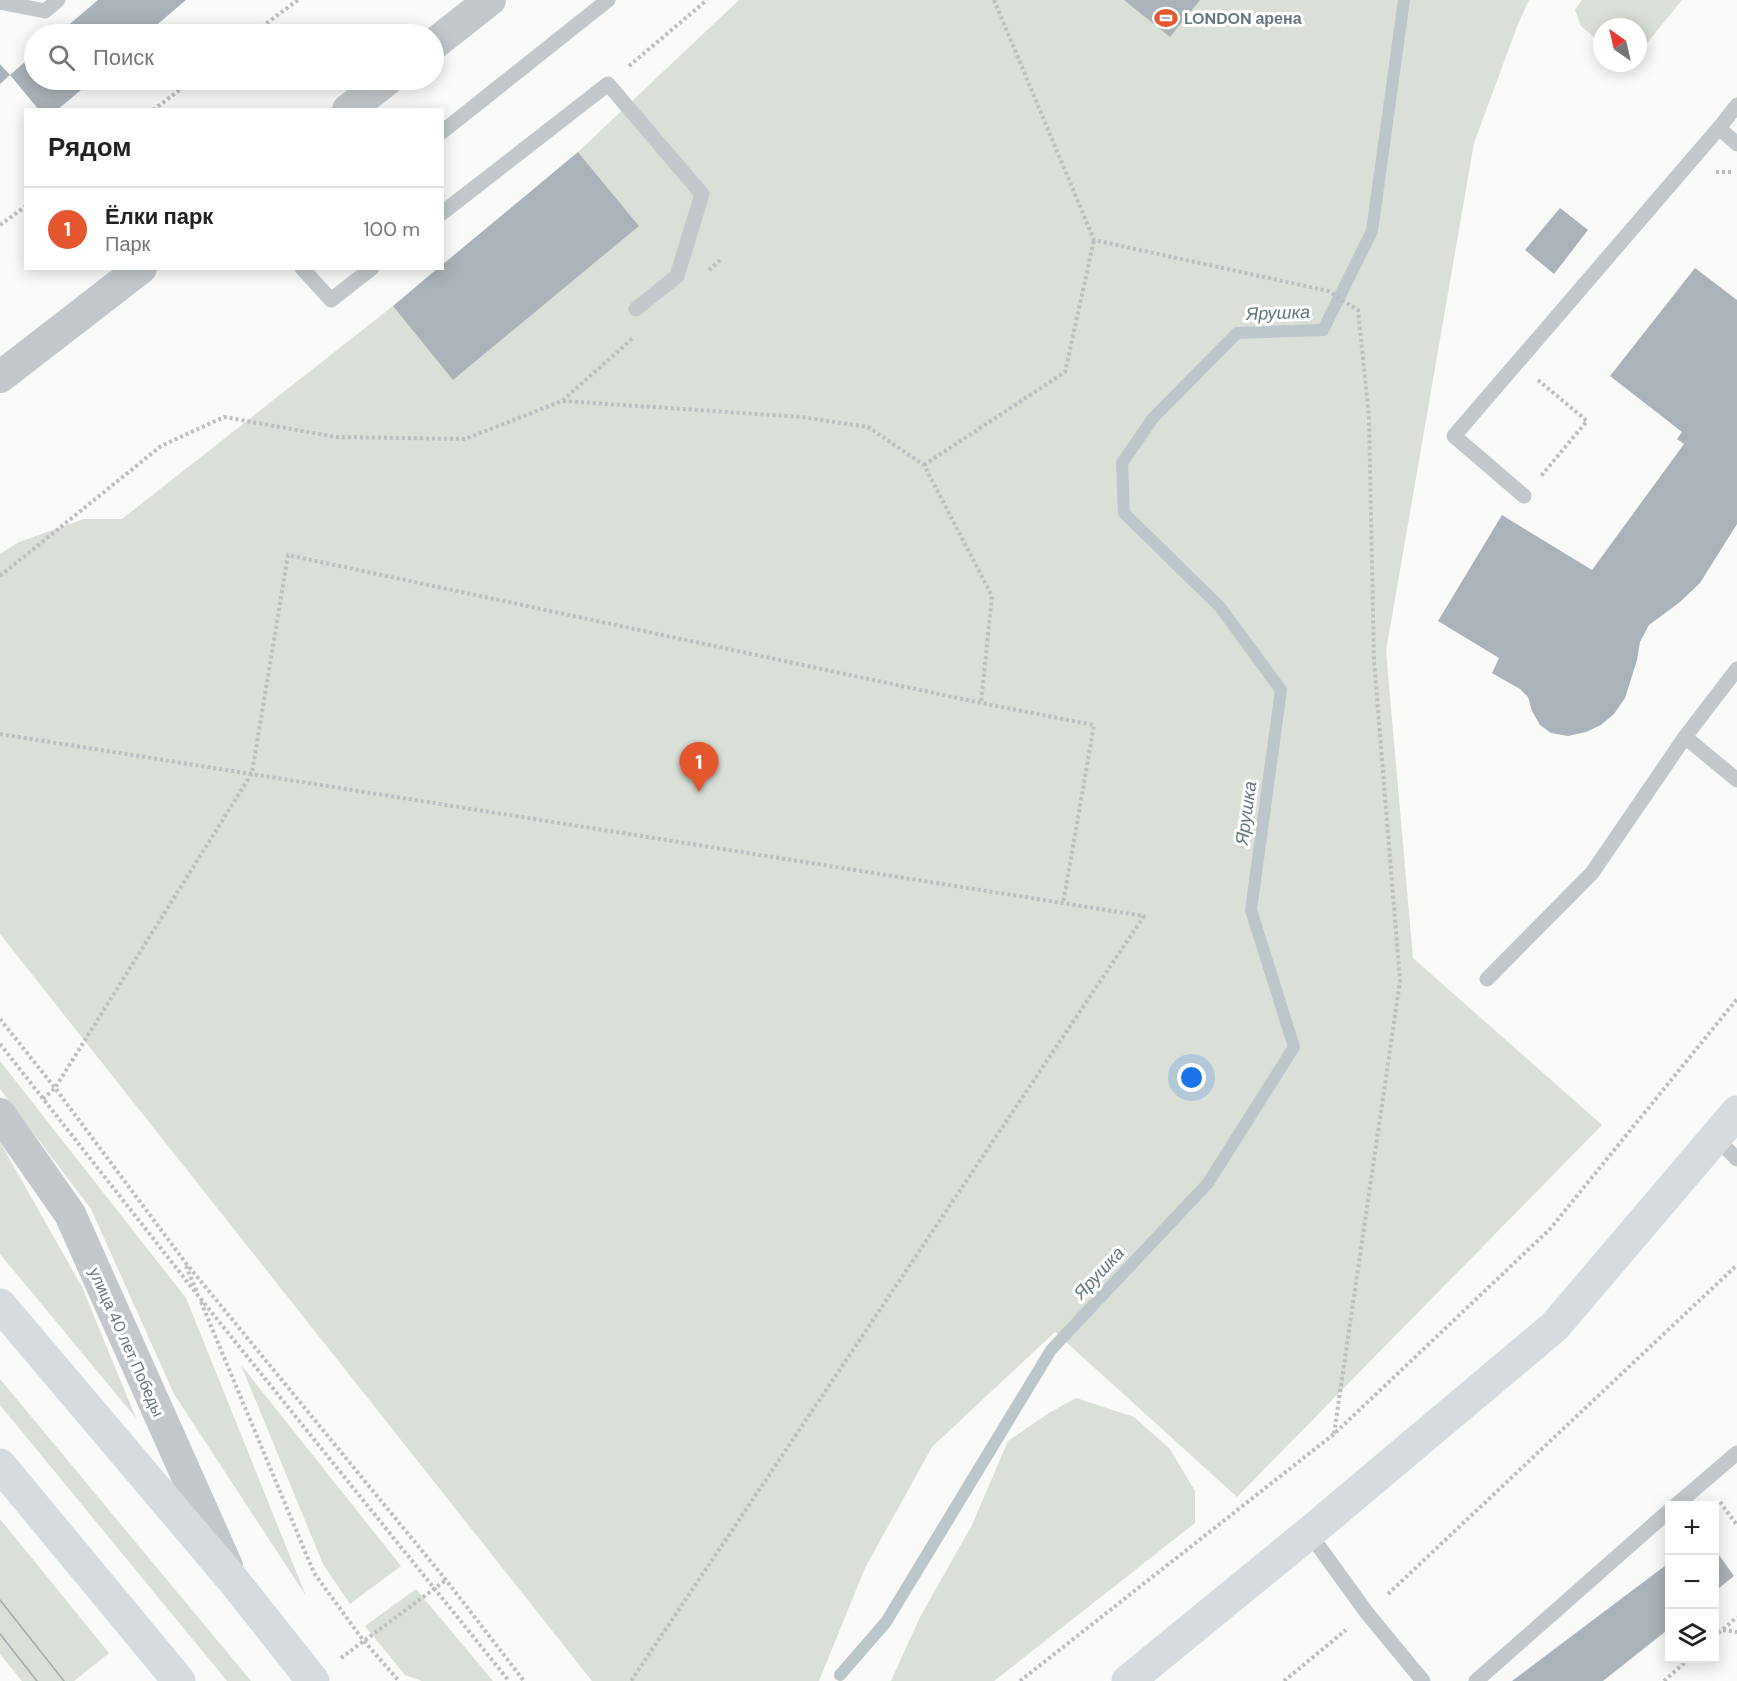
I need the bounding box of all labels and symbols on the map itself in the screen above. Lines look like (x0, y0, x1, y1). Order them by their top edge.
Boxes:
sports icon: LONDON арена (1153, 5, 1179, 31)
place label: LONDON арена (1184, 8, 1302, 29)
north arrow (1593, 18, 1647, 72)
water label: Ярушка (1245, 300, 1310, 326)
pin: 1 (680, 742, 718, 792)
water label: Ярушка (1230, 780, 1262, 847)
your location (1177, 1063, 1206, 1092)
water label: Ярушка (1068, 1241, 1130, 1305)
street label: улица 40 лет Победы (84, 1264, 169, 1420)

